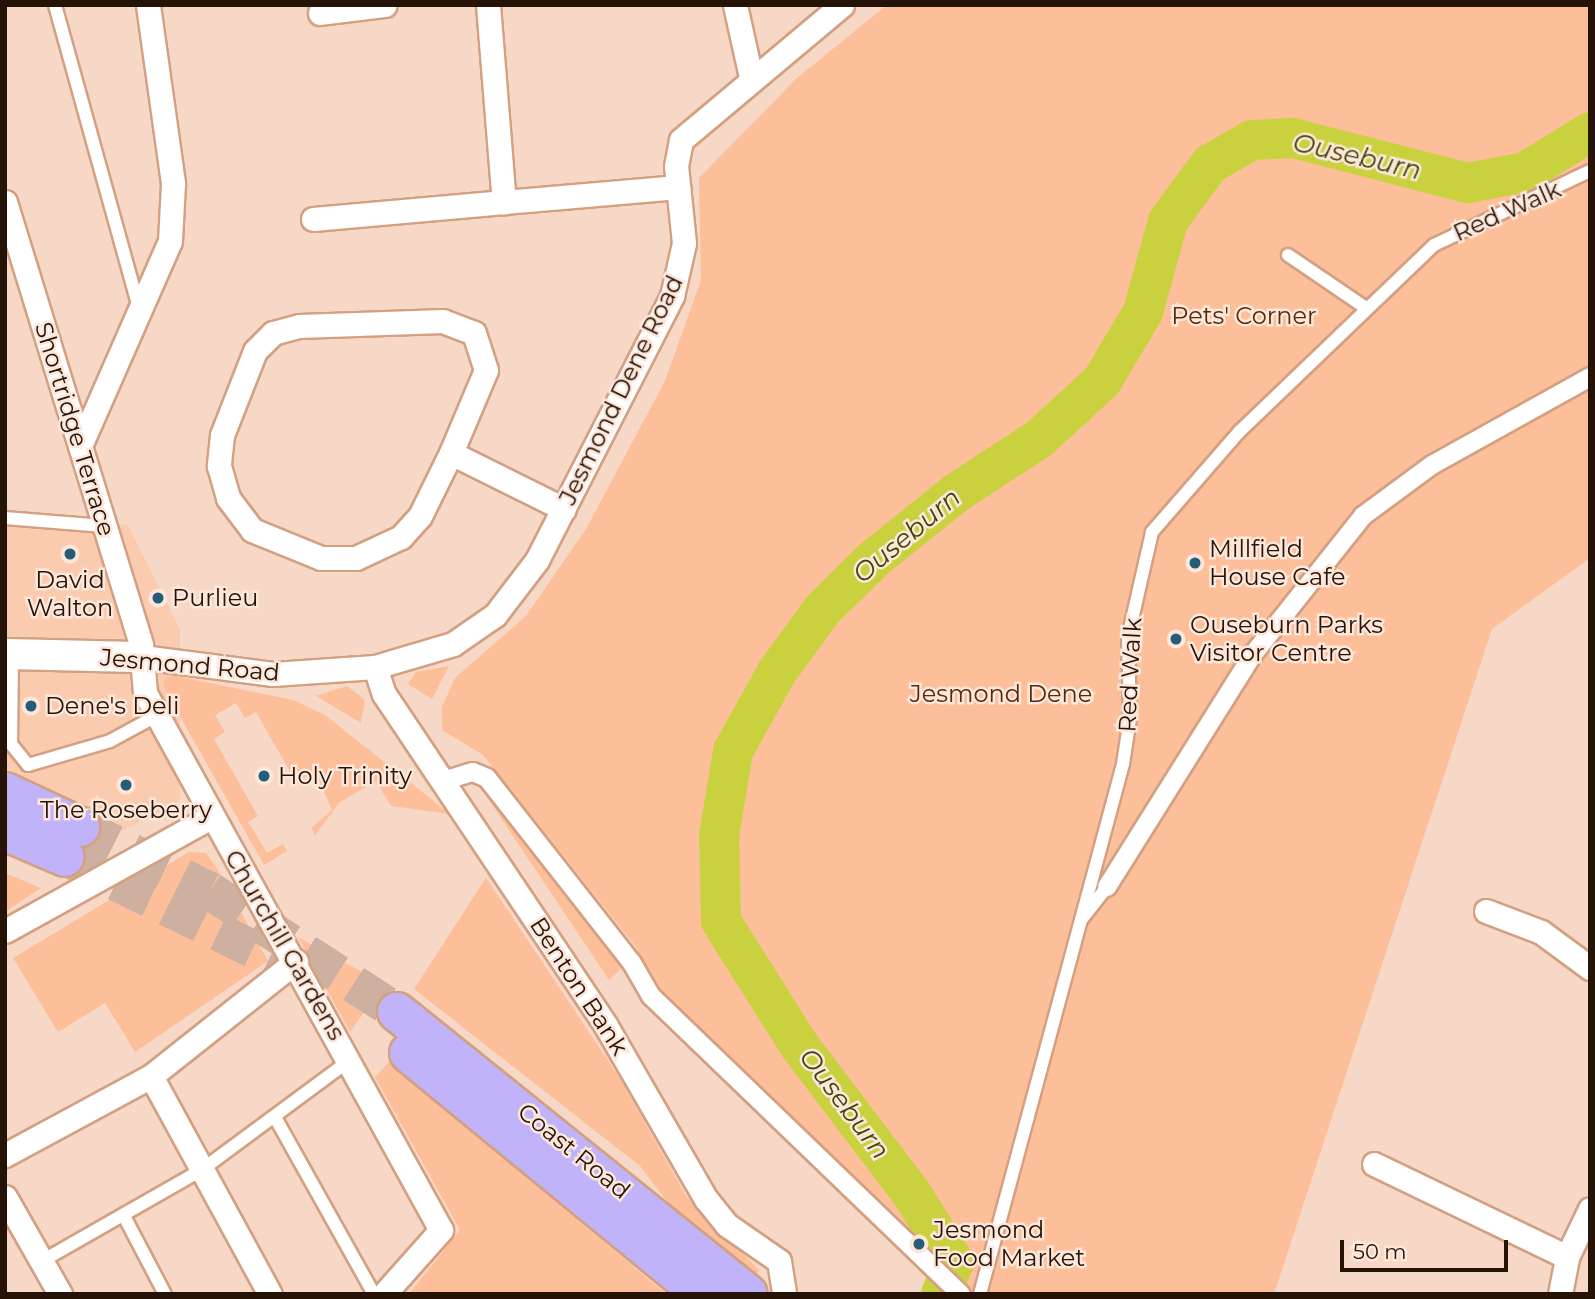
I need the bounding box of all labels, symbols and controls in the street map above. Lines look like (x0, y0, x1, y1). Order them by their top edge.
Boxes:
water label: Ouseburn (1290, 127, 1424, 187)
street label: Red Walk (1449, 175, 1565, 247)
street label: Jesmond Dene Road (553, 271, 689, 509)
park label: Pets' Corner (1171, 302, 1317, 330)
street label: Shortridge Terrace (29, 319, 121, 539)
water label: Ouseburn (847, 482, 967, 590)
place label: Millfield House Cafe (1209, 535, 1346, 591)
marker: David Walton (62, 546, 78, 562)
marker: Millfield House Cafe (1187, 555, 1203, 571)
place label: David Walton (27, 566, 113, 622)
place label: Purlieu (172, 584, 258, 612)
marker: Purlieu (150, 590, 166, 606)
place label: Ouseburn Parks Visitor Centre (1190, 611, 1383, 667)
street label: Red Walk (1113, 617, 1147, 733)
marker: Ouseburn Parks Visitor Centre (1168, 631, 1184, 647)
street label: Jesmond Road (99, 643, 281, 687)
park label: Jesmond Dene (910, 680, 1092, 708)
place label: Dene's Deli (45, 692, 180, 720)
marker: Dene's Deli (23, 698, 39, 714)
place label: Holy Trinity (278, 762, 412, 790)
marker: Holy Trinity (256, 768, 272, 784)
marker: The Roseberry (118, 777, 134, 793)
place label: The Roseberry (40, 796, 212, 824)
street label: Churchill Gardens (219, 845, 351, 1045)
street label: Benton Bank (524, 912, 634, 1060)
water label: Ouseburn (792, 1042, 896, 1166)
street label: Coast Road (512, 1097, 636, 1205)
place label: Jesmond Food Market (933, 1216, 1085, 1272)
scale bar (1343, 1226, 1511, 1270)
marker: Jesmond Food Market (911, 1236, 927, 1252)
text: 50 m (1353, 1239, 1407, 1264)

